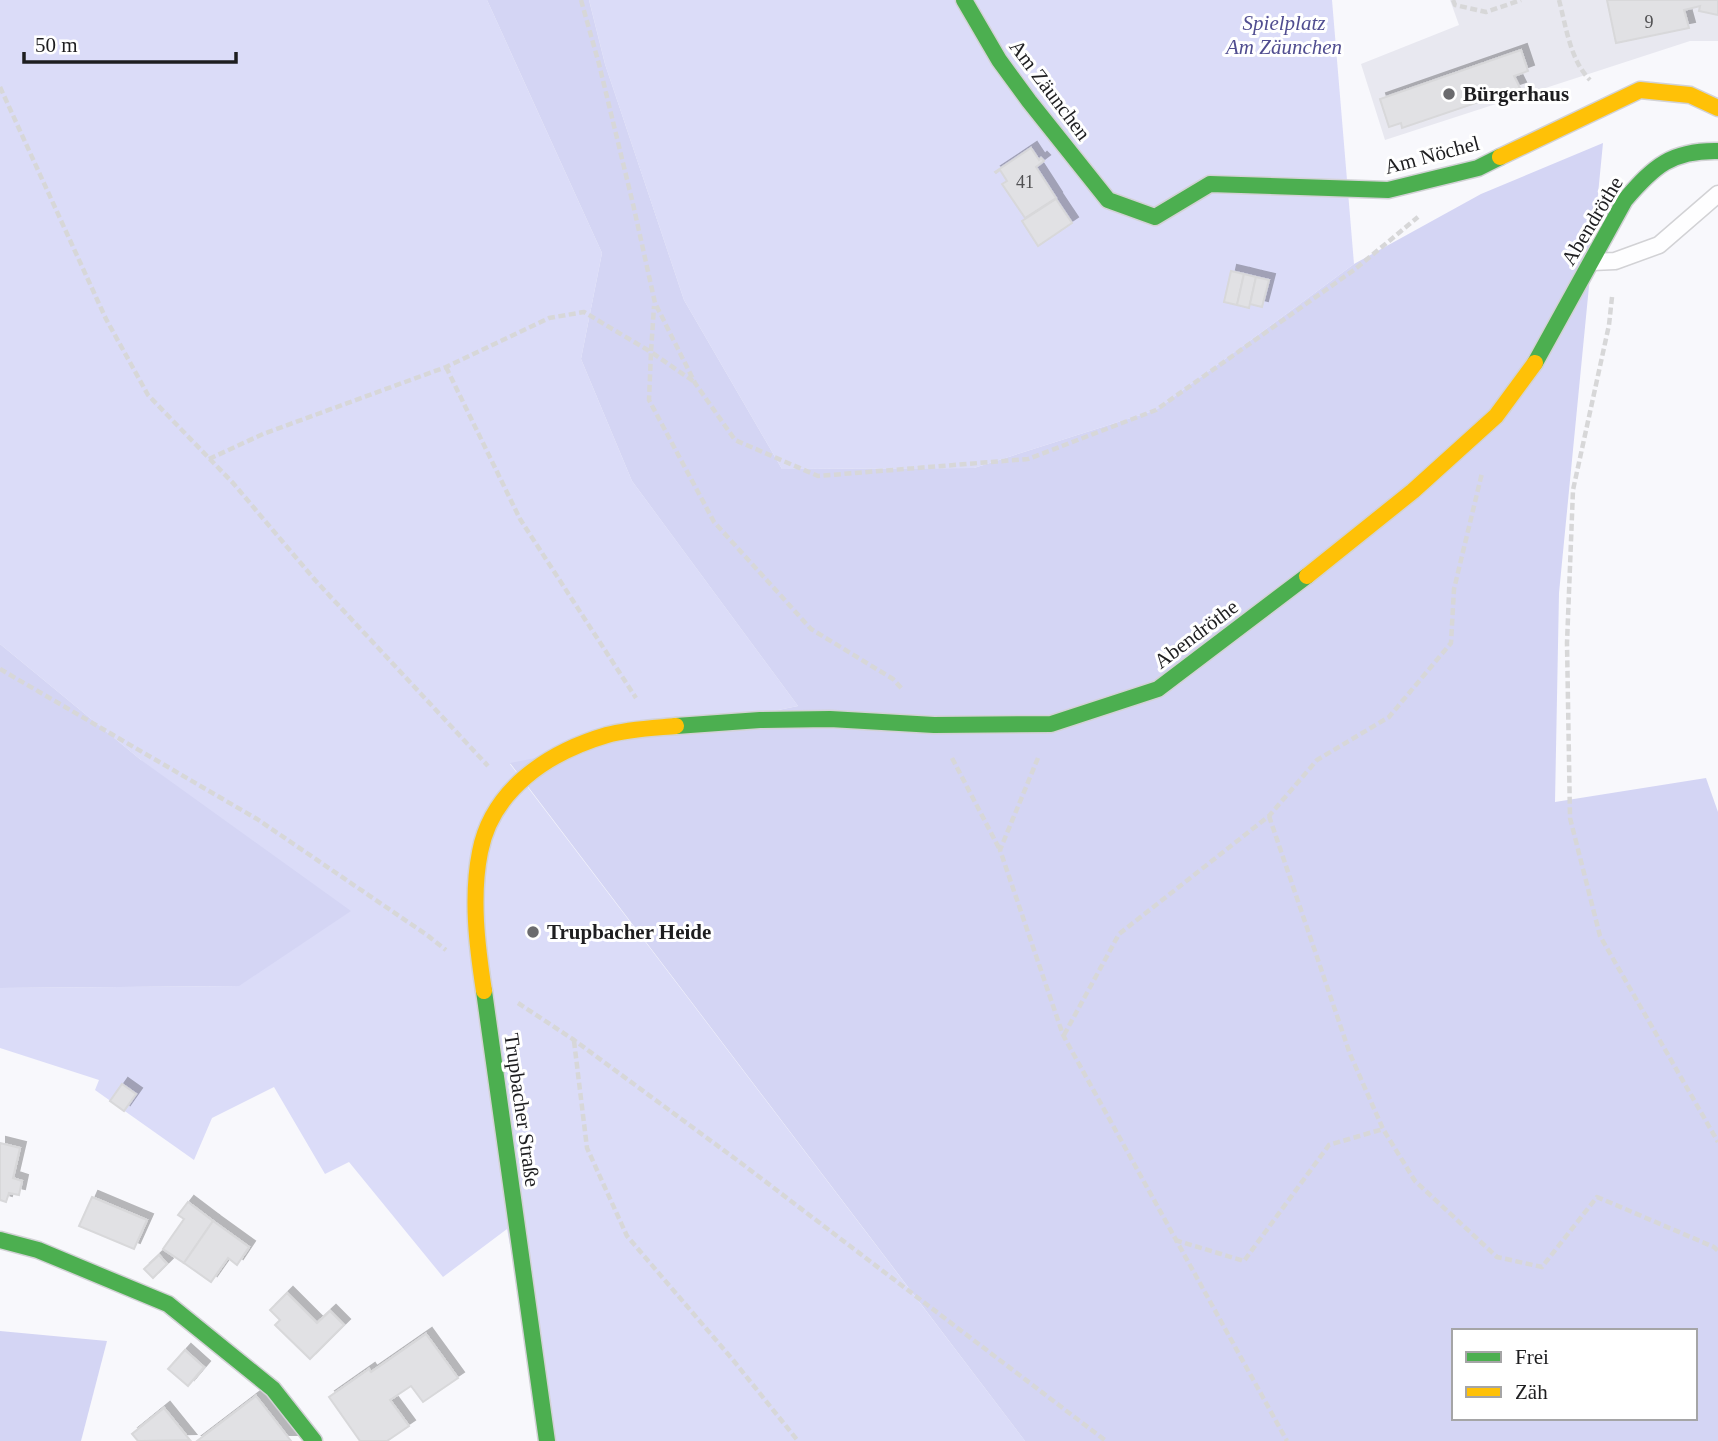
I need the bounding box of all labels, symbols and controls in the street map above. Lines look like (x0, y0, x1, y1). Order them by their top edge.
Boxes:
park label: Spielplatz Am Zäunchen (1224, 11, 1342, 59)
house number: 9 (1645, 12, 1654, 32)
scale bar (24, 21, 236, 65)
text: 50 m (35, 33, 78, 57)
street label: Am Zäunchen (1004, 35, 1096, 145)
place label: Bürgerhaus (1463, 82, 1569, 106)
marker: Bürgerhaus (1441, 86, 1457, 102)
street label: Am Nöchel (1382, 131, 1482, 179)
house number: 41 (1016, 172, 1034, 192)
street label: Abendröthe (1556, 172, 1628, 270)
street label: Abendröthe (1149, 595, 1243, 673)
place label: Trupbacher Heide (547, 920, 711, 944)
marker: Trupbacher Heide (525, 924, 541, 940)
street label: Trupbacher Straße (499, 1032, 545, 1188)
legend (1452, 1329, 1697, 1420)
text: Frei (1515, 1345, 1549, 1369)
text: Zäh (1515, 1380, 1548, 1404)

